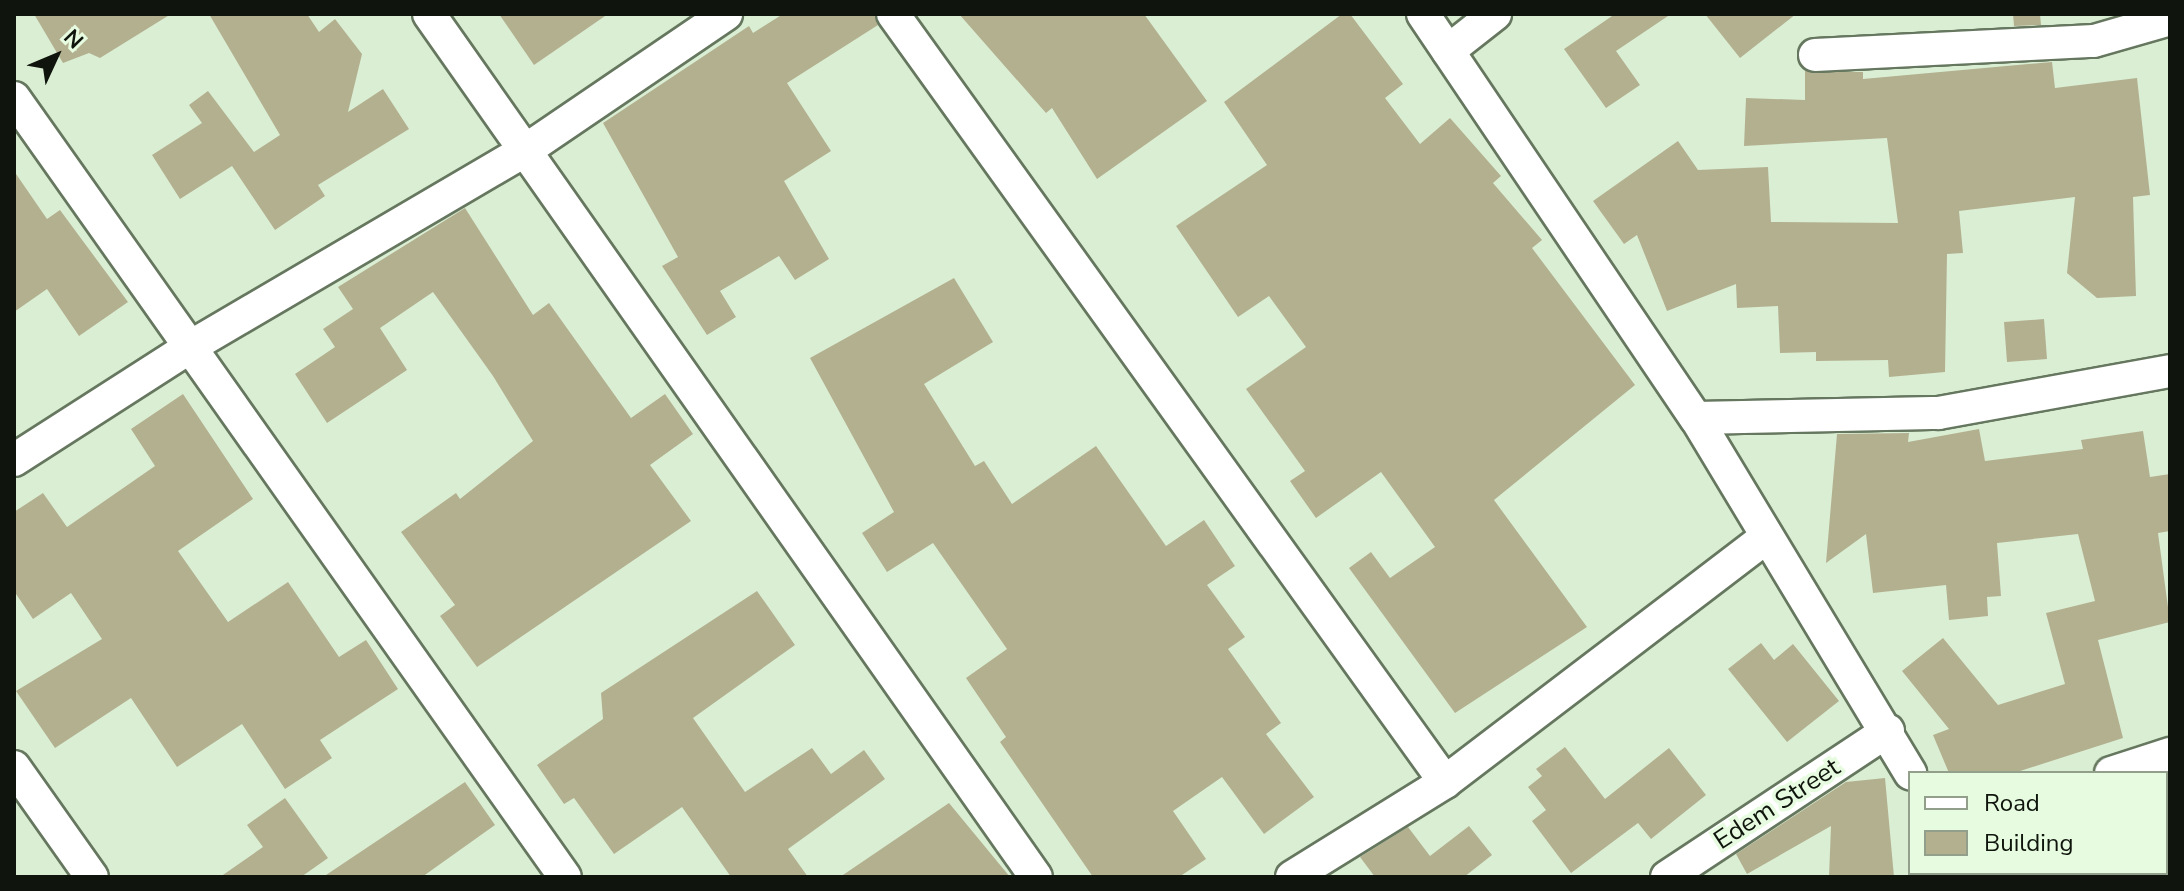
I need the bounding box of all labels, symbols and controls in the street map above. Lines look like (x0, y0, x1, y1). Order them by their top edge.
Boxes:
north arrow (16, 16, 96, 96)
text: N (57, 23, 90, 56)
street label: Edem Street (1708, 752, 1846, 856)
legend (1908, 771, 2168, 875)
text: Road (1984, 787, 2040, 819)
text: Building (1984, 827, 2074, 859)

